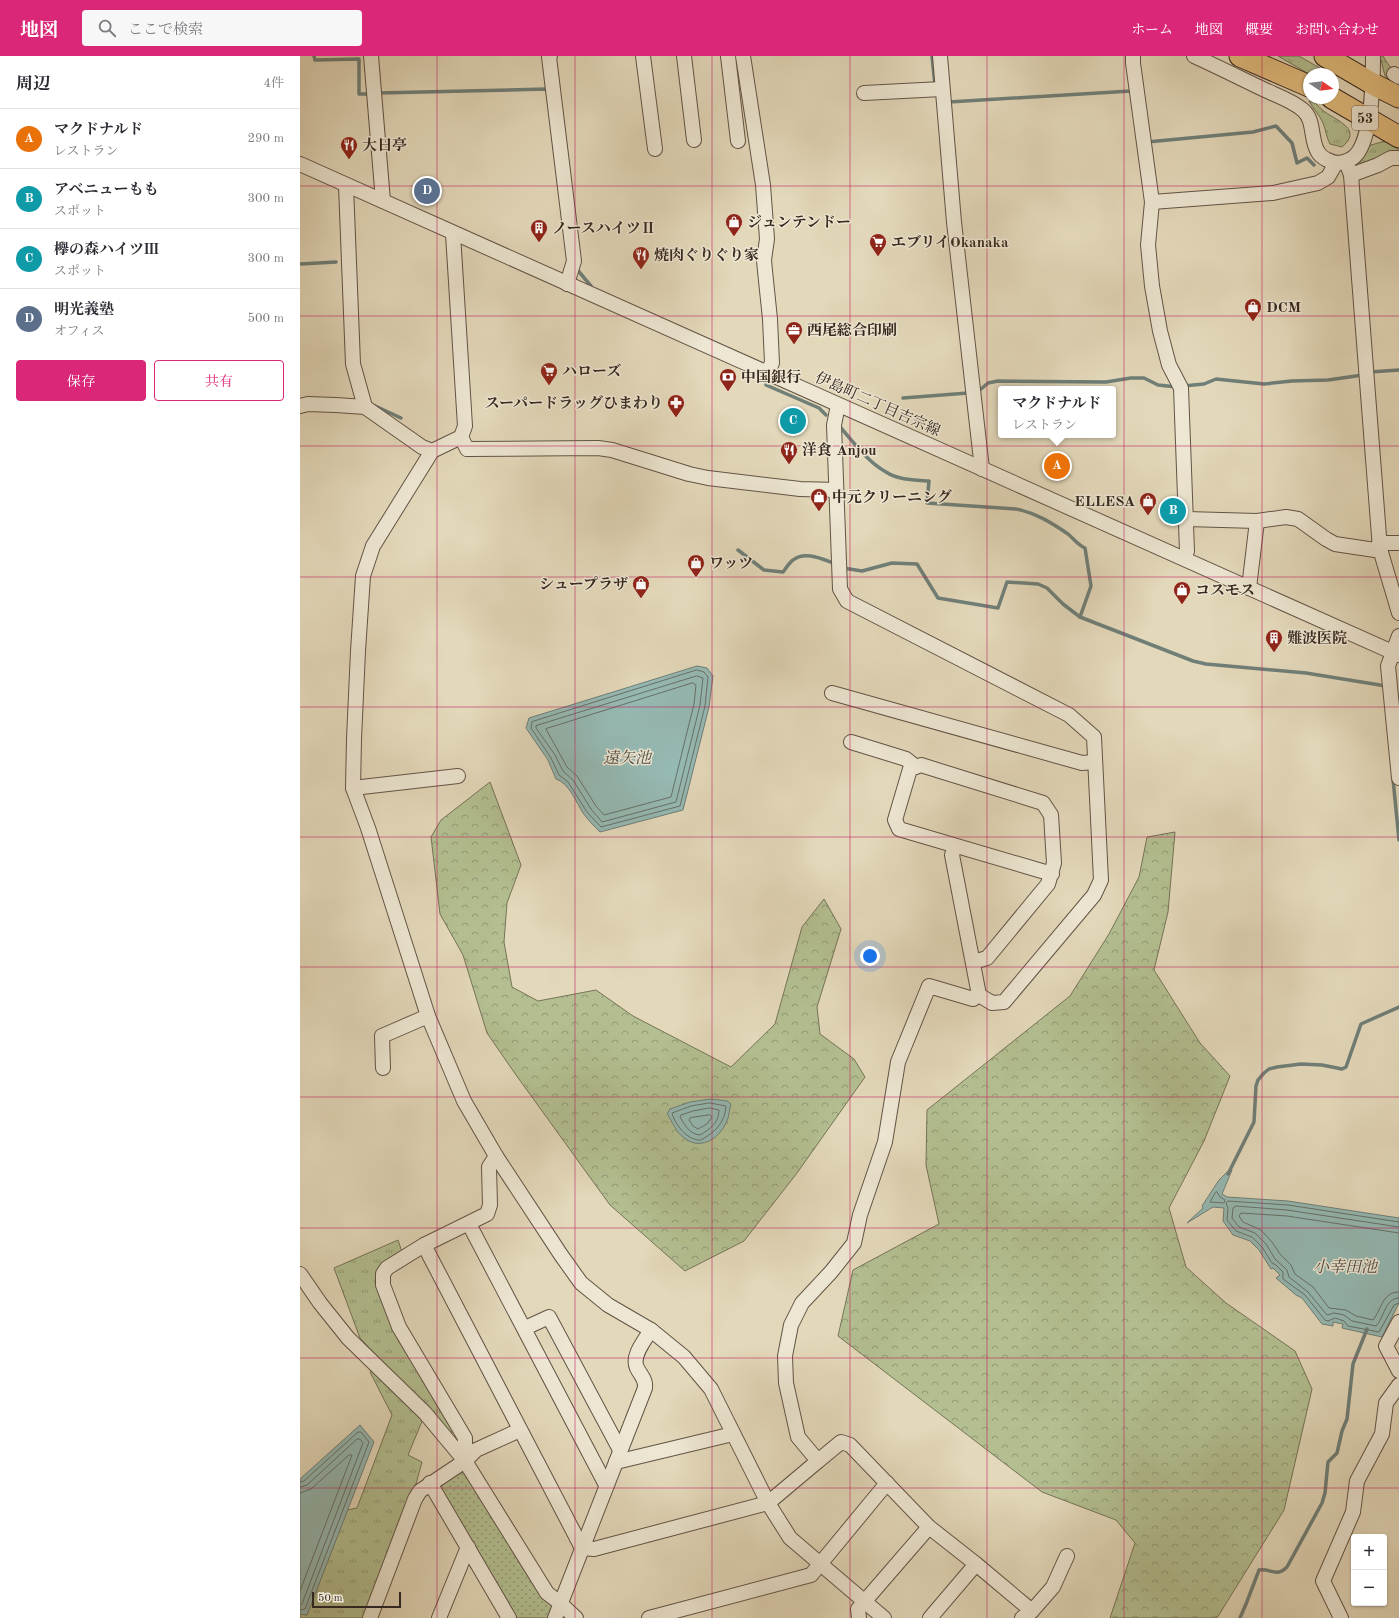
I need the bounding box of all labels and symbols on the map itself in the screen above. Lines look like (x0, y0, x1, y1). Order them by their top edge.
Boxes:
north arrow (1303, 68, 1339, 104)
road number: 53 (1352, 106, 1378, 130)
restaurant icon: 大日亭 (339, 135, 359, 160)
place label: 大日亭 (362, 137, 407, 154)
pin: D (414, 176, 440, 206)
shop icon: ジュンテンドー (724, 212, 744, 237)
place label: ジュンテンドー (747, 214, 851, 231)
building icon: ノースハイツⅡ (529, 218, 549, 243)
place label: ノースハイツⅡ (552, 221, 656, 237)
supermarket icon: エブリイOkanaka (868, 232, 888, 257)
place label: エブリイOkanaka (891, 234, 1009, 251)
restaurant icon: 焼肉ぐりぐり家 (631, 245, 651, 270)
place label: 焼肉ぐりぐり家 (654, 247, 759, 264)
shop icon: DCM (1243, 297, 1263, 322)
place label: DCM (1266, 301, 1301, 316)
office icon: 西尾総合印刷 (784, 320, 804, 345)
place label: 西尾総合印刷 (807, 322, 897, 339)
supermarket icon: ハローズ (539, 361, 559, 386)
place label: ハローズ (562, 363, 621, 380)
bank icon: 中国銀行 (718, 367, 738, 392)
place label: 中国銀行 (741, 369, 801, 386)
street label: 伊島町二丁目吉宗線 (813, 369, 943, 440)
pharmacy icon: スーパードラッグひまわり (666, 393, 686, 418)
place label: スーパードラッグひまわり (485, 395, 663, 412)
pin: C (780, 406, 806, 436)
restaurant icon: 洋食 Anjou (779, 440, 799, 465)
place label: 洋食 Anjou (802, 441, 876, 459)
pin: A (1044, 451, 1070, 481)
shop icon: 中元クリーニング (809, 487, 829, 512)
place label: 中元クリーニング (832, 489, 952, 506)
shop icon: ELLESA (1138, 491, 1158, 516)
place label: ELLESA (1074, 495, 1135, 510)
pin: B (1160, 496, 1186, 526)
shop icon: ワッツ (686, 553, 706, 578)
place label: ワッツ (709, 557, 753, 572)
shop icon: シュープラザ (631, 574, 651, 599)
place label: シュープラザ (539, 576, 628, 593)
shop icon: コスモス (1172, 580, 1192, 605)
place label: コスモス (1195, 584, 1255, 599)
building icon: 難波医院 (1264, 628, 1284, 653)
place label: 難波医院 (1287, 630, 1347, 647)
water label: 遠矢池 (603, 749, 653, 767)
your location (860, 946, 880, 966)
water label: 小幸田池 (1313, 1258, 1379, 1276)
scale bar (312, 1590, 401, 1609)

